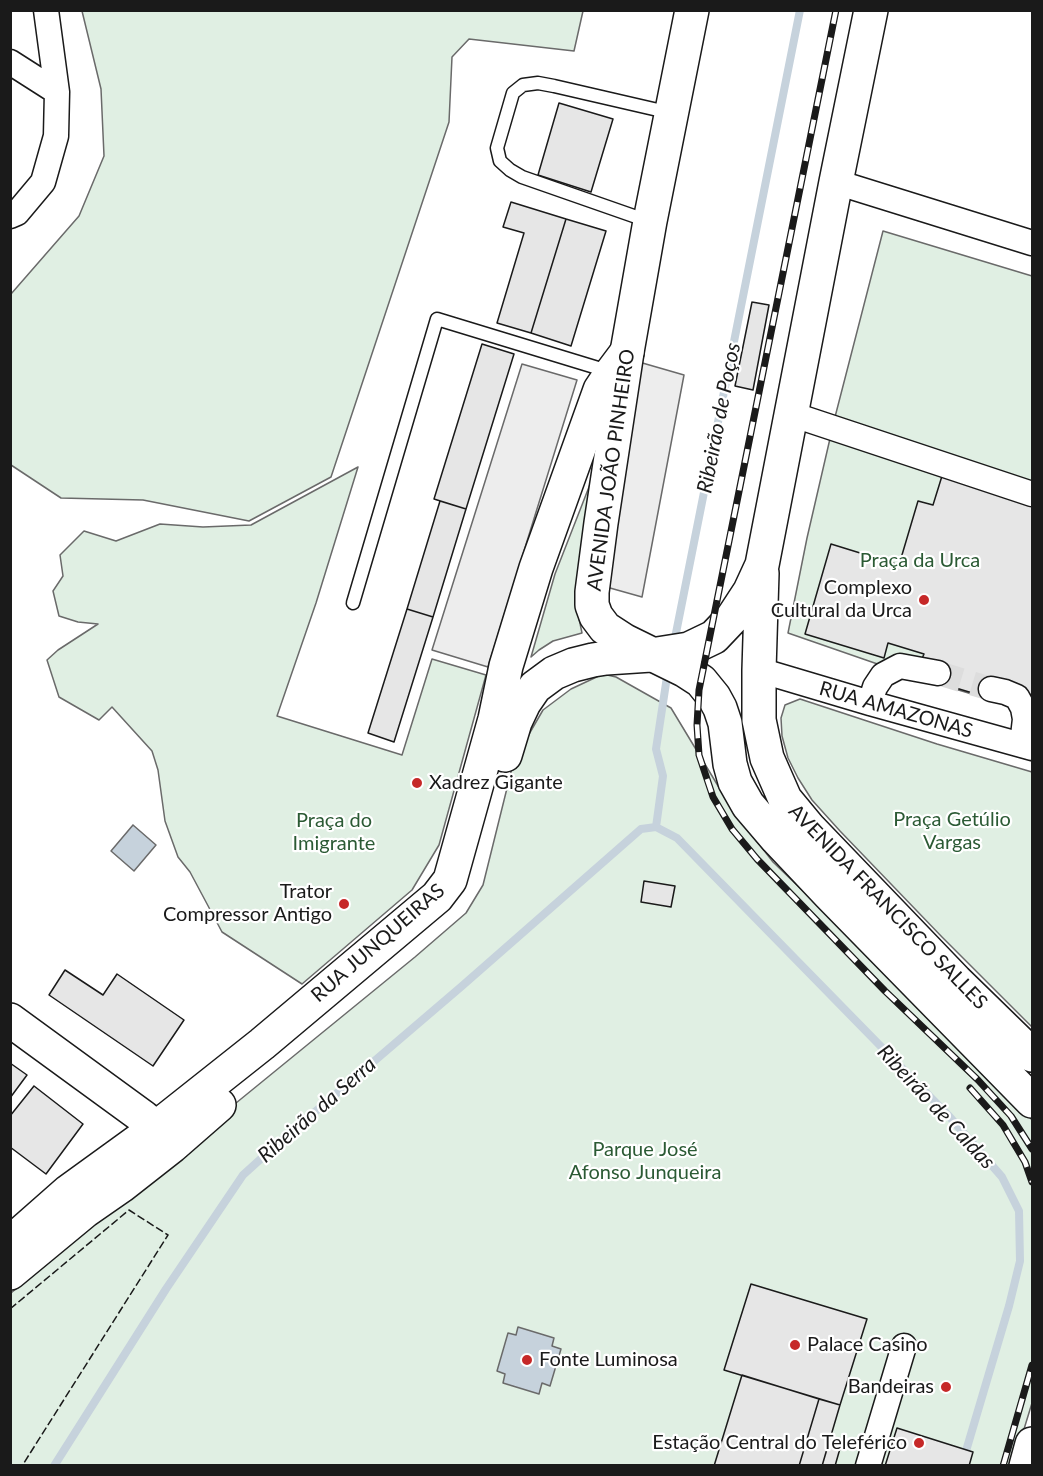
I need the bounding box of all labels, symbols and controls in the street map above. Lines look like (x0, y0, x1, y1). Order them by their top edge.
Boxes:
water label: Ribeirão de Poços (692, 341, 746, 495)
street label: AVENIDA JOÃO PINHEIRO (582, 348, 640, 592)
park label: Praça da Urca (860, 549, 980, 573)
place label: Complexo Cultural da Urca (771, 576, 912, 623)
marker: Complexo Cultural da Urca (917, 593, 931, 607)
street label: RUA AMAZONAS (817, 677, 975, 743)
place label: Xadrez Gigante (429, 771, 563, 795)
marker: Xadrez Gigante (410, 776, 424, 790)
street label: AVENIDA FRANCISCO SALLES (784, 800, 992, 1014)
park label: Praça Getúlio Vargas (893, 808, 1011, 855)
park label: Praça do Imigrante (293, 809, 375, 856)
street label: RUA JUNQUEIRAS (306, 879, 450, 1007)
place label: Trator Compressor Antigo (163, 880, 332, 927)
marker: Trator Compressor Antigo (337, 897, 351, 911)
water label: Ribeirão de Caldas (872, 1040, 1000, 1174)
water label: Ribeirão da Serra (253, 1052, 381, 1168)
park label: Parque José Afonso Junqueira (569, 1138, 721, 1185)
place label: Palace Casino (807, 1333, 928, 1357)
marker: Palace Casino (788, 1338, 802, 1352)
place label: Fonte Luminosa (539, 1348, 678, 1372)
marker: Fonte Luminosa (520, 1353, 534, 1367)
place label: Bandeiras (848, 1375, 934, 1399)
marker: Bandeiras (939, 1380, 953, 1394)
place label: Estação Central do Teleférico (652, 1431, 907, 1455)
marker: Estação Central do Teleférico (912, 1436, 926, 1450)

